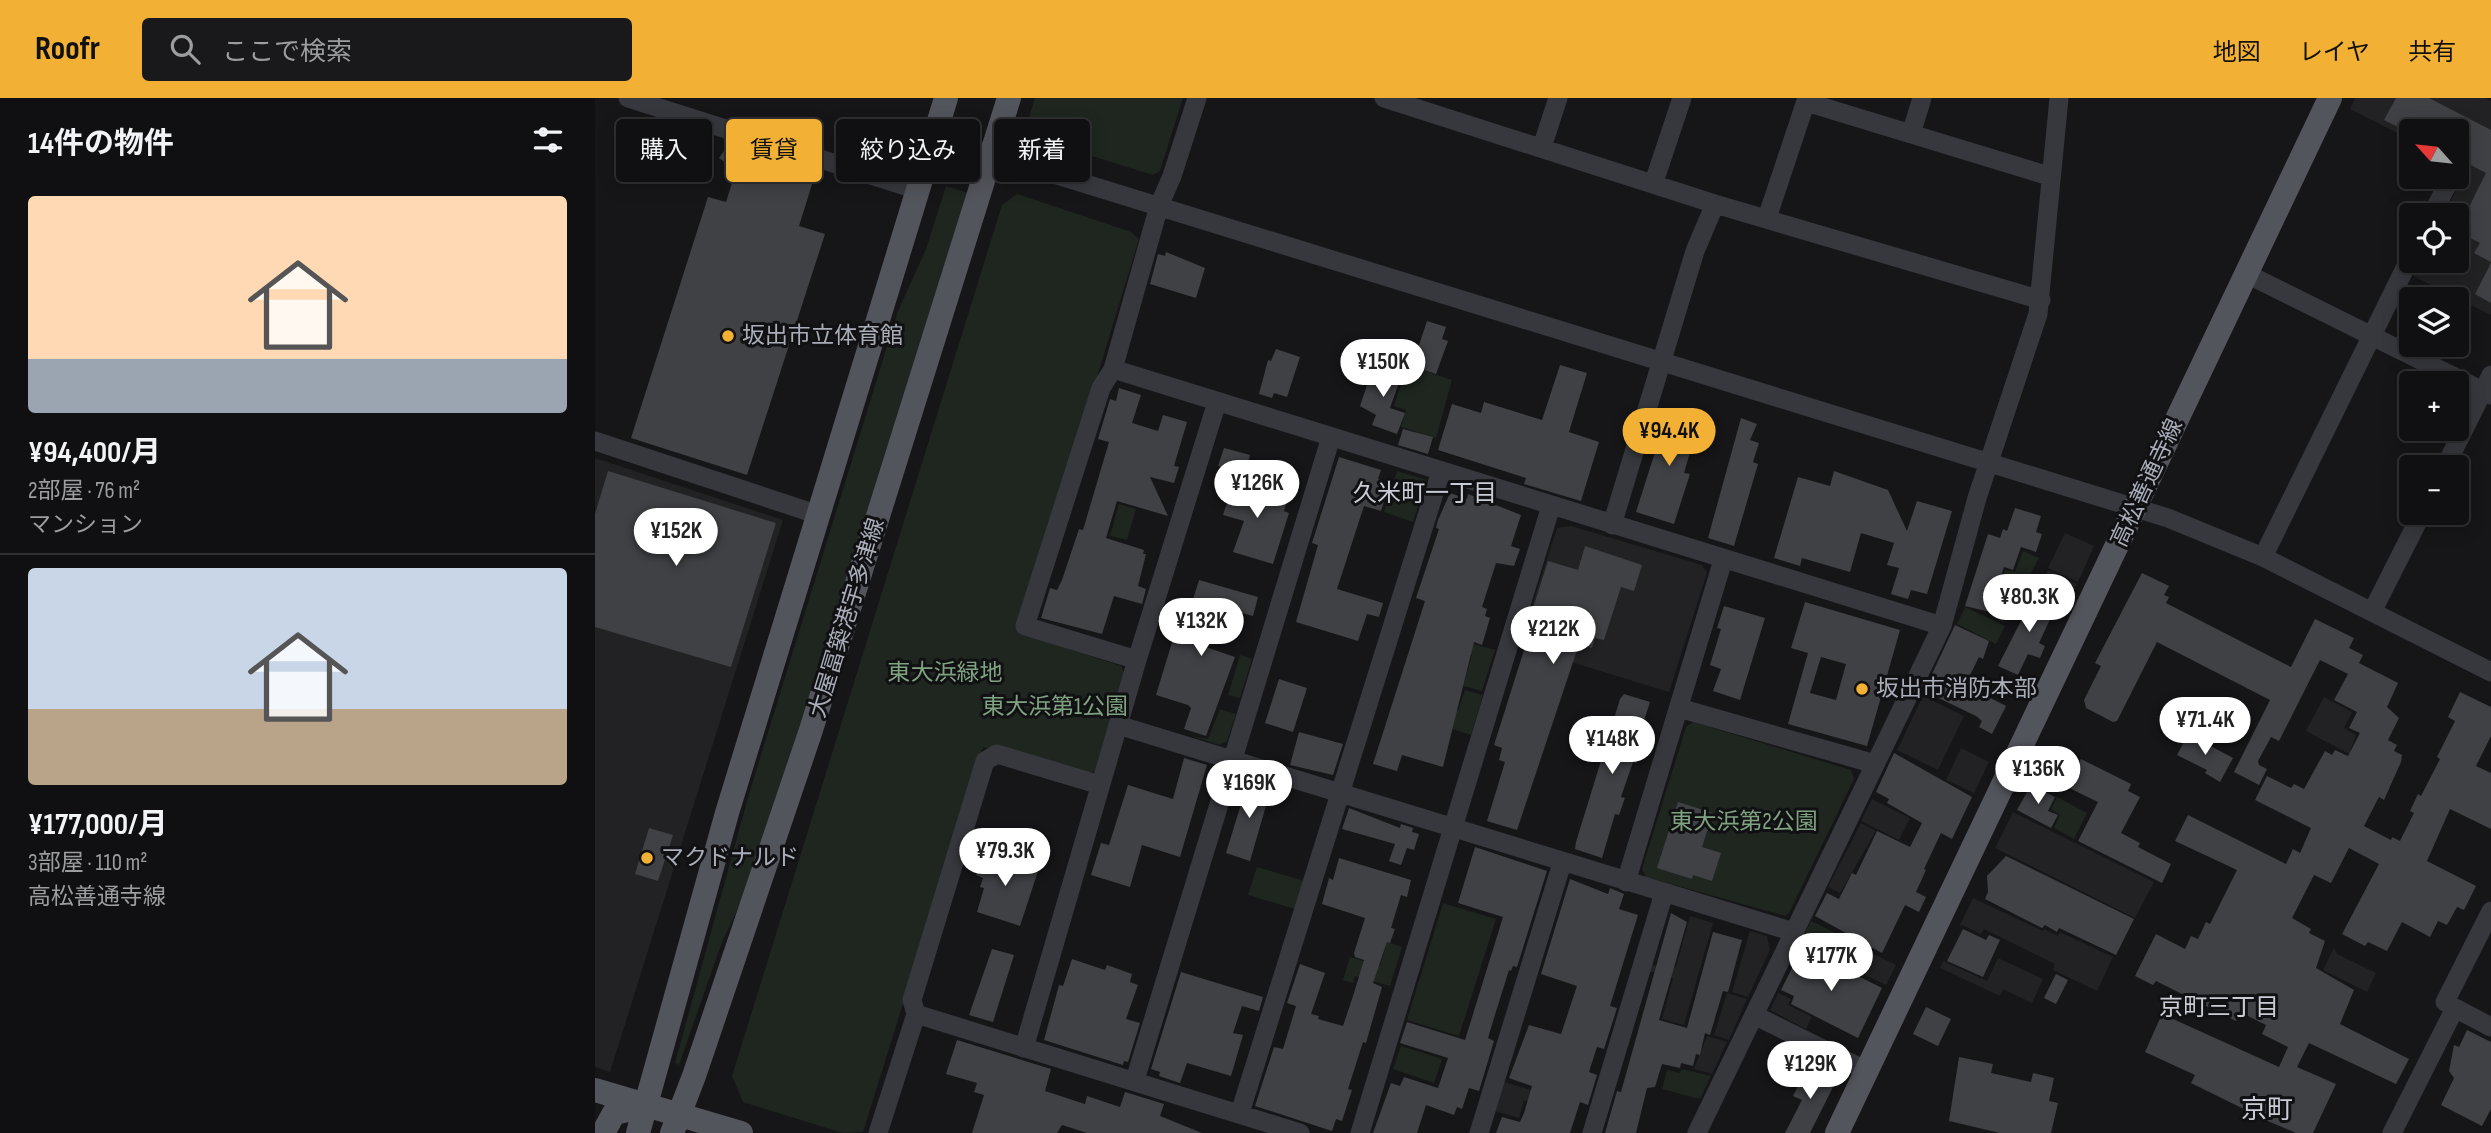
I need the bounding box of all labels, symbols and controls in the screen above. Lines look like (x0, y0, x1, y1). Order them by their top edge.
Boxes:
search box (142, 18, 632, 81)
text: Roofr (35, 29, 100, 69)
icon: search (166, 30, 204, 68)
text: ここで検索 (222, 37, 352, 68)
text: 地図 (2213, 38, 2261, 67)
text: レイヤ (2299, 38, 2370, 67)
text: 共有 (2408, 38, 2456, 67)
chip: 購入 (616, 119, 712, 182)
chip: 賃貸 (726, 119, 822, 182)
chip: 絞り込み (836, 119, 980, 182)
chip: 新着 (994, 119, 1090, 182)
north arrow (2399, 119, 2469, 189)
map controls (2399, 119, 2469, 525)
icon: filters (529, 121, 567, 159)
text: 14件の物件 (28, 126, 174, 162)
button: locate (2399, 203, 2469, 273)
icon: home (235, 242, 361, 368)
button: layers (2399, 287, 2469, 357)
place label: 坂出市立体育館 (742, 322, 903, 350)
marker: 坂出市立体育館 (720, 328, 736, 344)
pin: ¥150K (1334, 340, 1432, 399)
text: ¥150K (1356, 348, 1410, 376)
button: + (2399, 371, 2469, 441)
pin: ¥94.4K (1612, 408, 1726, 468)
street label: 高松善通寺線 (2105, 415, 2189, 551)
text: ¥94.4K (1639, 417, 1699, 445)
text: ¥94,400/月 (28, 435, 161, 471)
button: − (2399, 455, 2469, 525)
pin: ¥126K (1208, 460, 1306, 520)
text: ¥126K (1230, 469, 1284, 497)
text: 2部屋 · 76 m² (28, 477, 140, 505)
district label: 久米町一丁目 (1353, 479, 1497, 508)
pin: ¥152K (627, 508, 725, 568)
text: マンション (28, 511, 143, 539)
street label: 大屋冨築港宇多津線 (803, 515, 891, 721)
text: ¥152K (650, 517, 702, 545)
pin: ¥80.3K (1972, 574, 2086, 634)
text: ¥80.3K (1999, 583, 2059, 611)
pin: ¥132K (1152, 598, 1250, 658)
pin: ¥212K (1504, 606, 1602, 666)
text: ¥132K (1175, 607, 1227, 635)
icon: home (235, 614, 361, 740)
text: ¥212K (1527, 615, 1579, 643)
park label: 東大浜緑地 (888, 659, 1003, 687)
place label: 坂出市消防本部 (1876, 675, 2037, 703)
marker: 坂出市消防本部 (1854, 681, 1870, 697)
park label: 東大浜第1公園 (982, 693, 1128, 721)
pin: ¥71.4K (2148, 698, 2262, 757)
text: ¥71.4K (2176, 706, 2234, 734)
pin: ¥148K (1563, 716, 1661, 776)
text: ¥148K (1585, 725, 1639, 753)
pin: ¥136K (1989, 746, 2087, 806)
text: ¥136K (2011, 755, 2065, 783)
pin: ¥169K (1200, 760, 1298, 820)
text: ¥169K (1222, 769, 1276, 797)
text: ¥177,000/月 (28, 807, 168, 843)
park label: 東大浜第2公園 (1670, 808, 1818, 836)
pin: ¥79.3K (948, 828, 1062, 888)
text: ¥79.3K (975, 837, 1035, 865)
place label: マクドナルド (661, 844, 799, 872)
text: 3部屋 · 110 m² (28, 849, 147, 877)
marker: マクドナルド (639, 850, 655, 866)
text: 高松善通寺線 (28, 883, 166, 911)
pin: ¥177K (1782, 934, 1880, 993)
text: ¥177K (1805, 942, 1857, 970)
district label: 京町三丁目 (2159, 993, 2279, 1022)
pin: ¥129K (1761, 1042, 1859, 1101)
text: ¥129K (1783, 1050, 1837, 1078)
district label: 京町 (2241, 1095, 2293, 1126)

